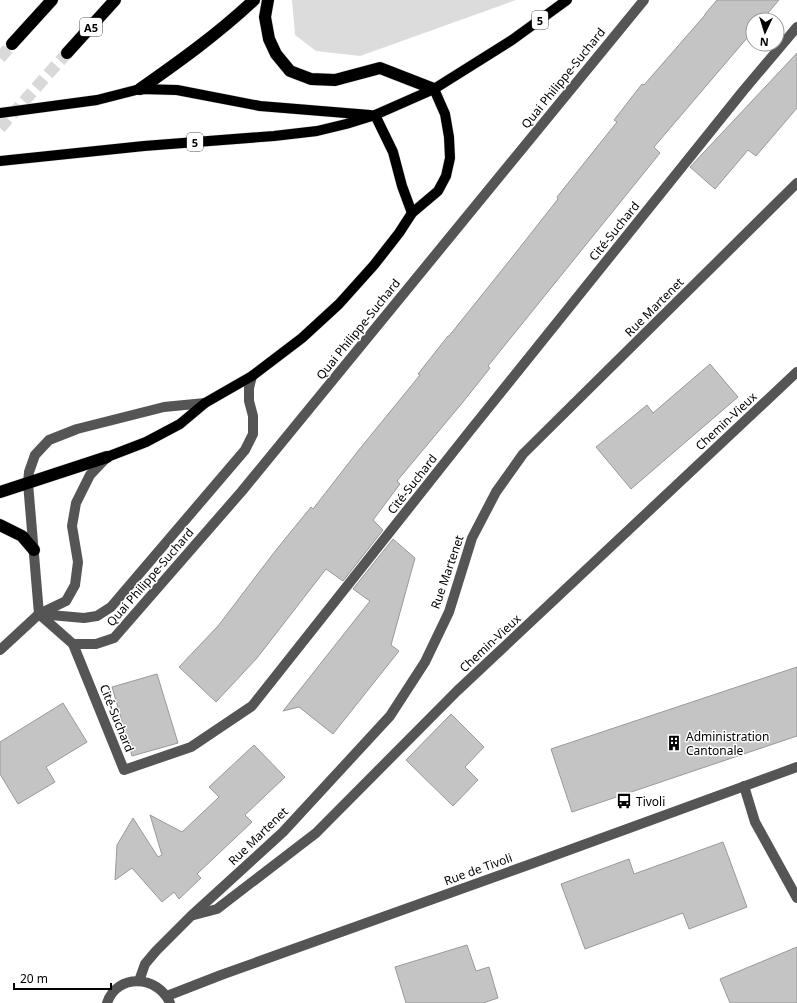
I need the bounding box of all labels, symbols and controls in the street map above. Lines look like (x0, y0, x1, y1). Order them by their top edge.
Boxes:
road number: 5 (532, 11, 548, 29)
north arrow (745, 12, 785, 52)
road number: A5 (80, 18, 102, 36)
street label: Quai Philippe-Suchard (517, 24, 609, 132)
text: N (759, 35, 769, 50)
road number: 5 (187, 133, 203, 151)
street label: Cité-Suchard (585, 198, 643, 264)
street label: Rue Martenet (621, 273, 688, 340)
street label: Quai Philippe-Suchard (312, 275, 404, 383)
street label: Chemin-Vieux (692, 388, 761, 454)
street label: Cité-Suchard (383, 451, 441, 517)
street label: Quai Philippe-Suchard (103, 524, 197, 630)
street label: Rue Martenet (426, 532, 468, 611)
street label: Chemin-Vieux (456, 610, 525, 676)
street label: Cité-Suchard (96, 682, 138, 754)
place label: Administration Cantonale (686, 728, 770, 759)
building icon: Administration Cantonale (665, 734, 683, 752)
bus stop icon: Tivoli (615, 792, 633, 810)
place label: Tivoli (636, 793, 665, 810)
street label: Rue Martenet (224, 803, 292, 869)
street label: Rue de Tivoli (442, 849, 514, 889)
scale bar (14, 965, 111, 991)
text: 20 m (20, 970, 48, 987)

